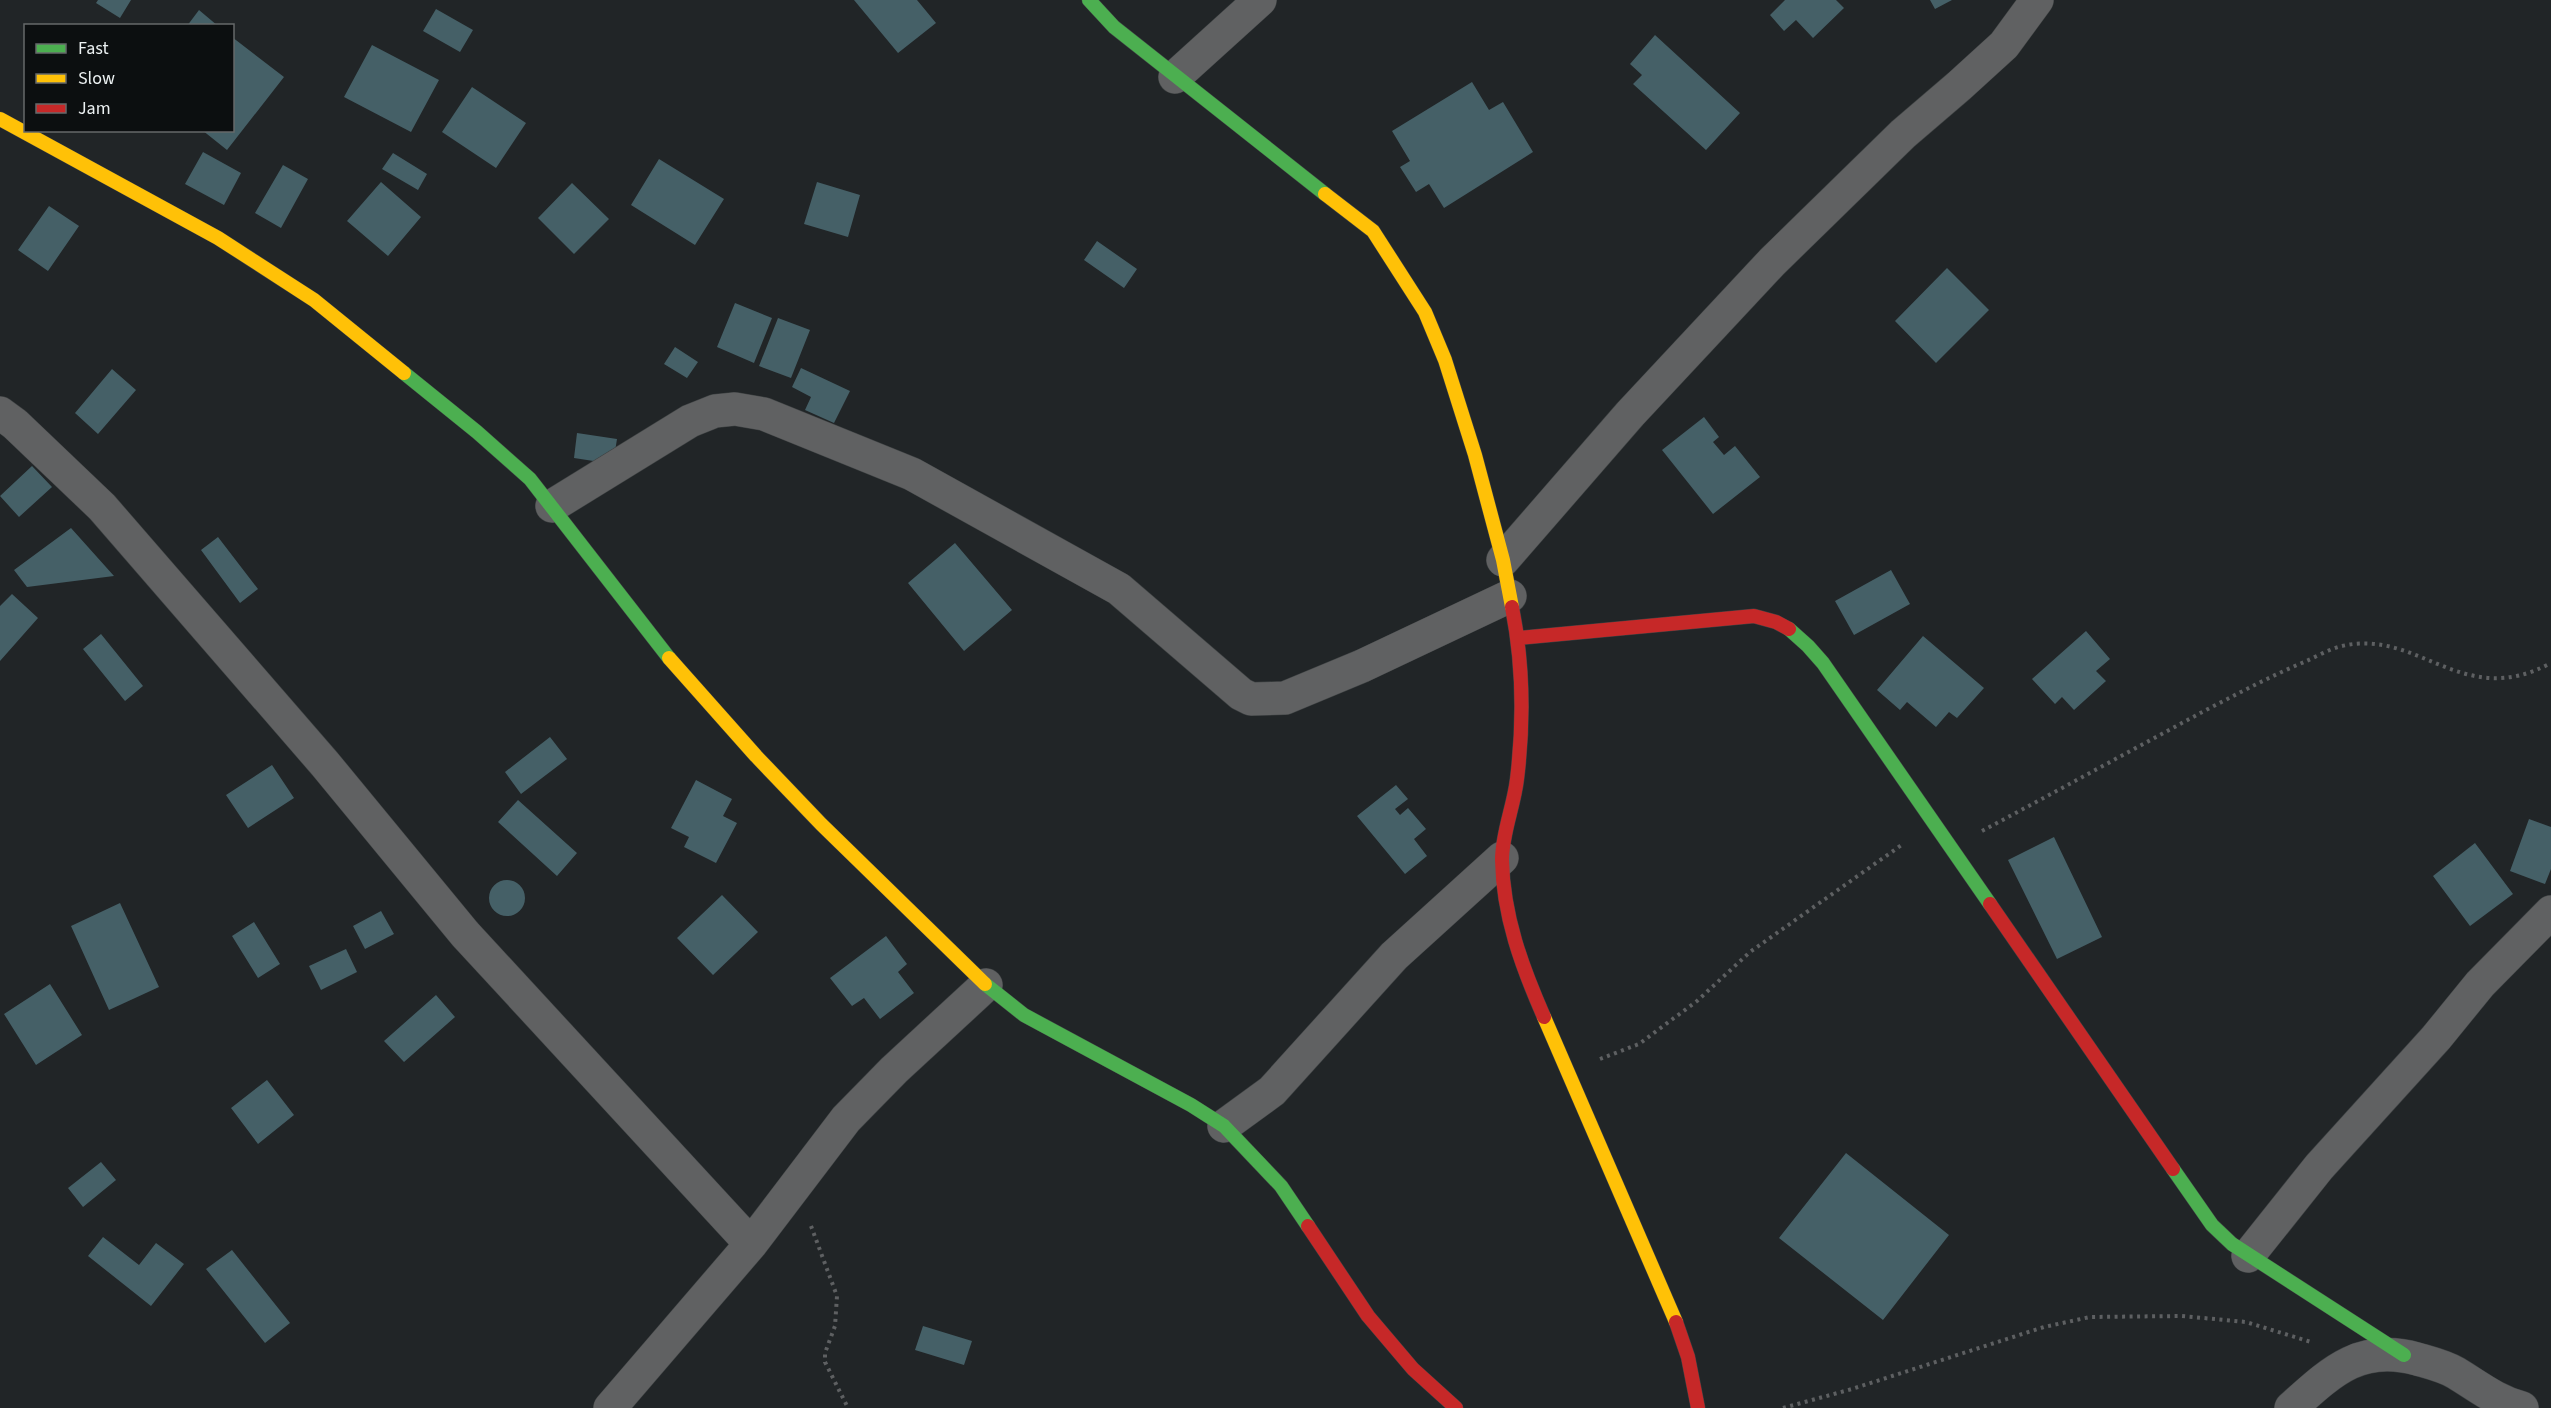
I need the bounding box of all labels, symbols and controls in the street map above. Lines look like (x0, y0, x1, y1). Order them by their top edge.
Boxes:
legend (24, 24, 234, 132)
text: Fast (78, 36, 109, 61)
text: Slow (78, 66, 115, 91)
text: Jam (78, 96, 111, 121)

